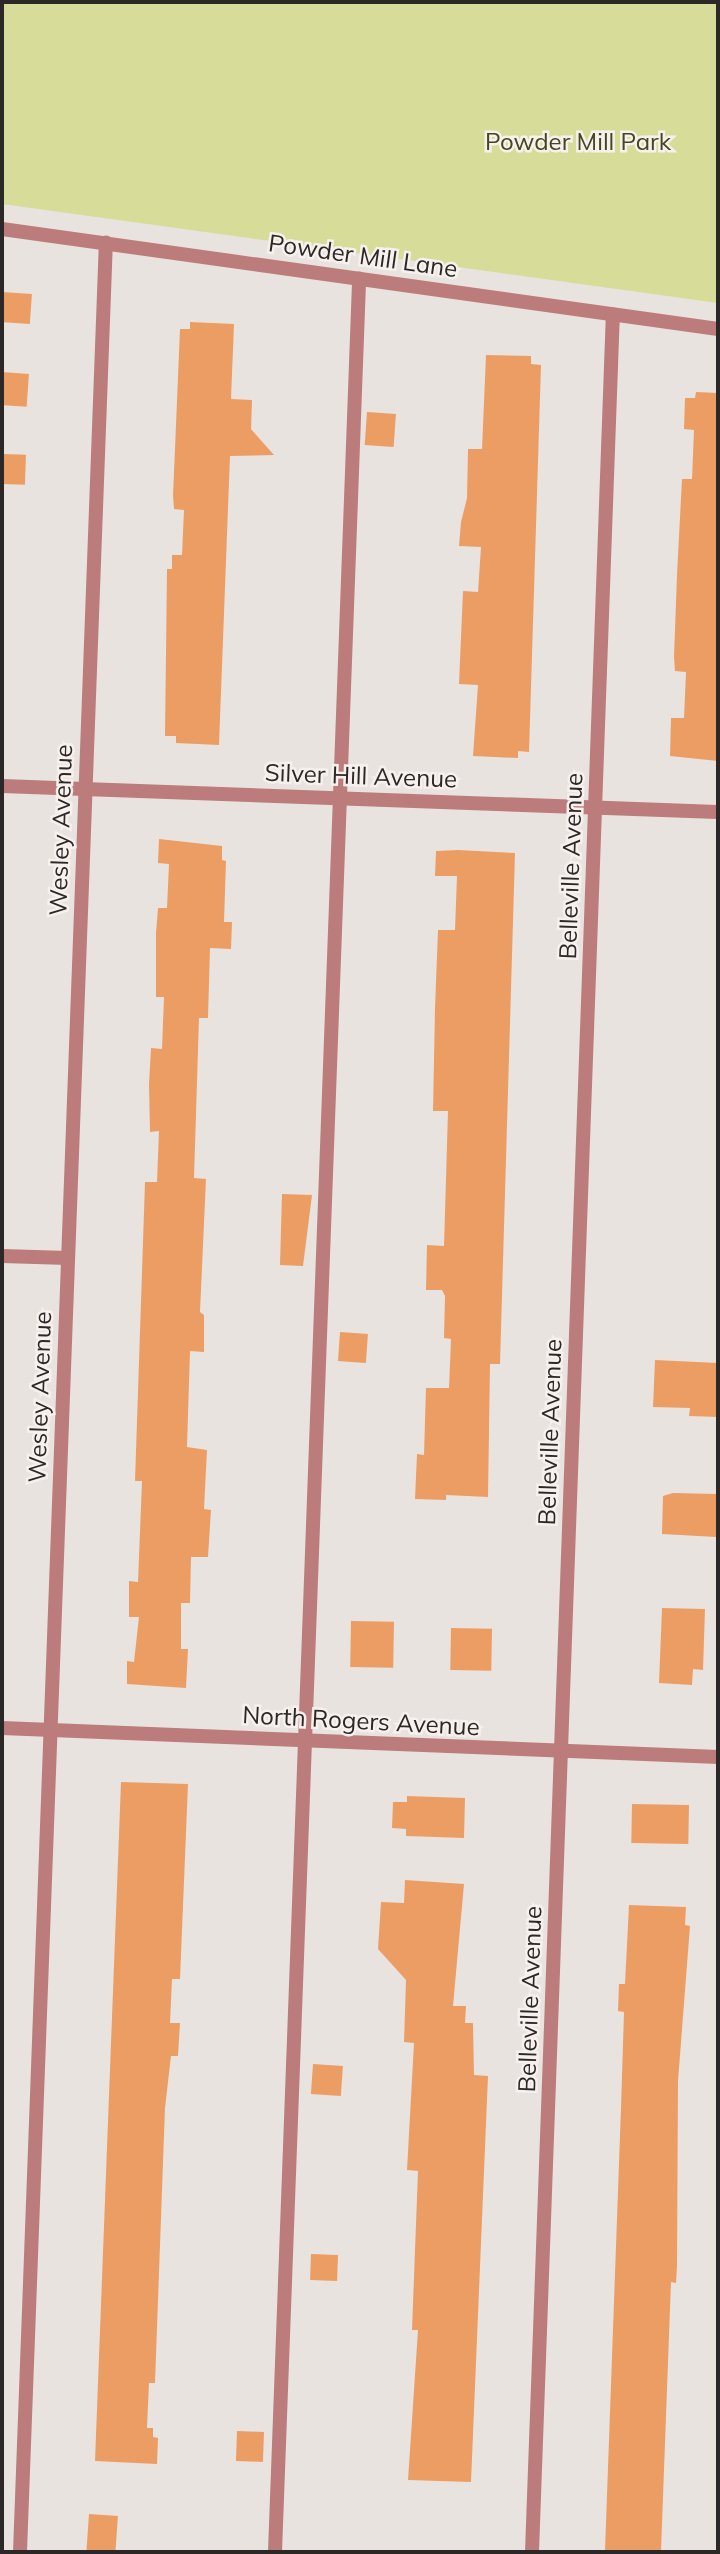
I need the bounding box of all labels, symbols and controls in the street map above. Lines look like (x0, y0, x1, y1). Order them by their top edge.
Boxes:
park label: Powder Mill Park (485, 128, 671, 156)
street label: Powder Mill Lane (267, 228, 459, 284)
street label: Wesley Avenue (44, 744, 78, 916)
street label: Silver Hill Avenue (264, 758, 458, 794)
street label: Belleville Avenue (553, 772, 589, 960)
street label: Wesley Avenue (23, 1311, 57, 1483)
street label: Belleville Avenue (532, 1338, 568, 1526)
street label: North Rogers Avenue (242, 1700, 480, 1742)
street label: Belleville Avenue (512, 1905, 548, 2093)

